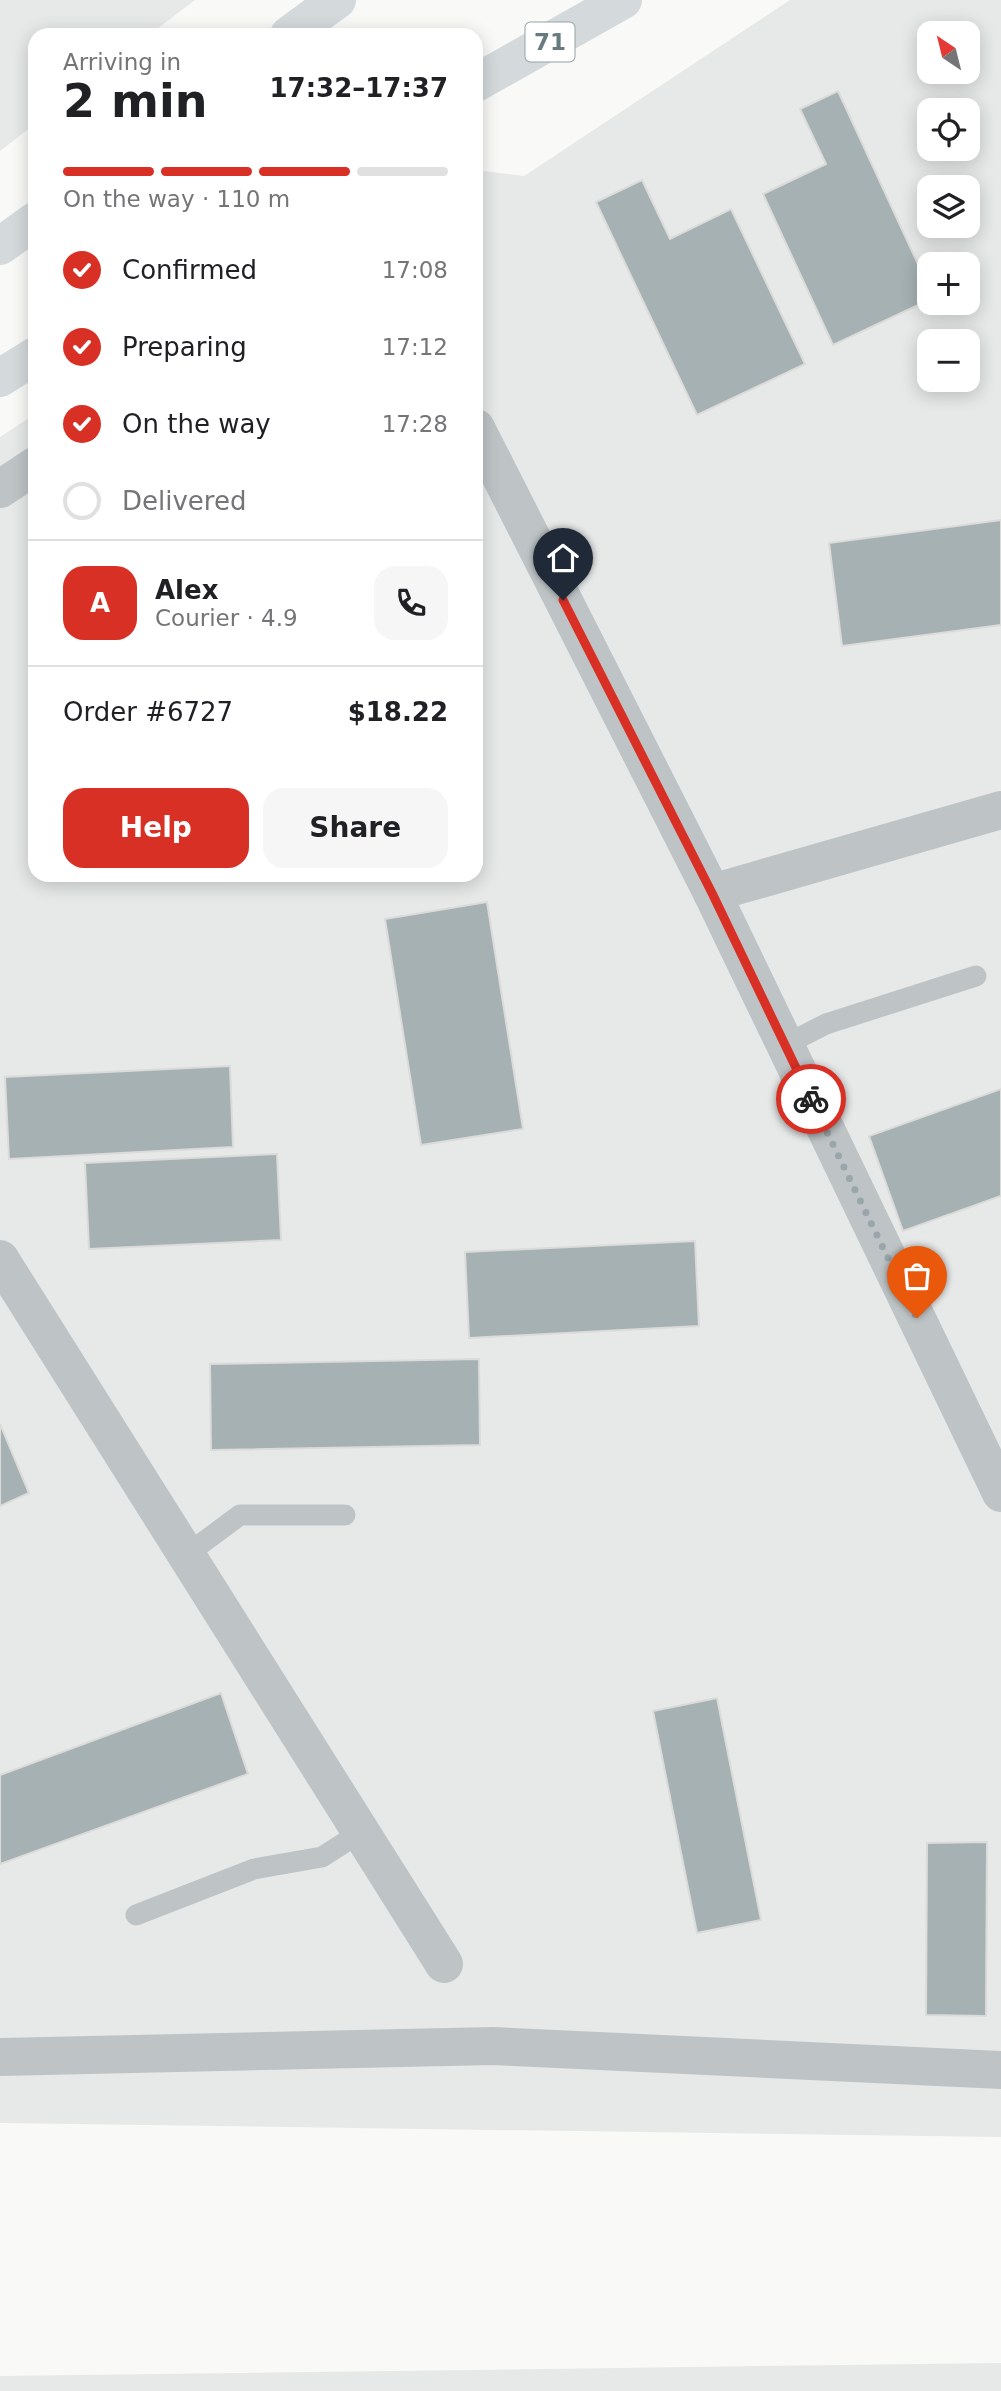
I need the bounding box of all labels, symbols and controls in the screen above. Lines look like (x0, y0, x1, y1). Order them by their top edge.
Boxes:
north arrow (917, 21, 980, 84)
map controls (917, 21, 980, 392)
road number: 71 (526, 22, 574, 61)
text: Arriving in (63, 49, 181, 75)
text: 17:32–17:37 (269, 73, 448, 103)
text: 2 min (63, 74, 207, 128)
button: locate (917, 98, 980, 161)
button: layers (917, 175, 980, 238)
text: On the way · 110 m (63, 186, 290, 212)
icon: check (63, 251, 101, 289)
button: + (917, 252, 980, 315)
text: Confirmed (122, 255, 257, 285)
text: 17:08 (382, 257, 448, 283)
icon: check (63, 328, 101, 366)
button: − (917, 329, 980, 392)
text: Preparing (122, 332, 247, 362)
text: 17:12 (382, 334, 448, 360)
icon: check (63, 405, 101, 443)
text: On the way (122, 409, 271, 439)
text: 17:28 (382, 411, 448, 437)
text: Delivered (122, 486, 246, 516)
pin (533, 528, 593, 600)
icon: home (544, 539, 582, 577)
button: phone (374, 566, 448, 640)
text: Alex (155, 575, 218, 605)
text: A (90, 588, 110, 618)
text: Courier · 4.9 (155, 605, 298, 631)
text: Order #6727 (63, 697, 233, 727)
text: $18.22 (348, 697, 448, 727)
button: Help (63, 788, 249, 868)
button: Share (263, 788, 448, 868)
courier (776, 1064, 846, 1134)
icon: bike (792, 1080, 830, 1118)
pin (887, 1246, 947, 1318)
icon: bag (898, 1257, 936, 1295)

